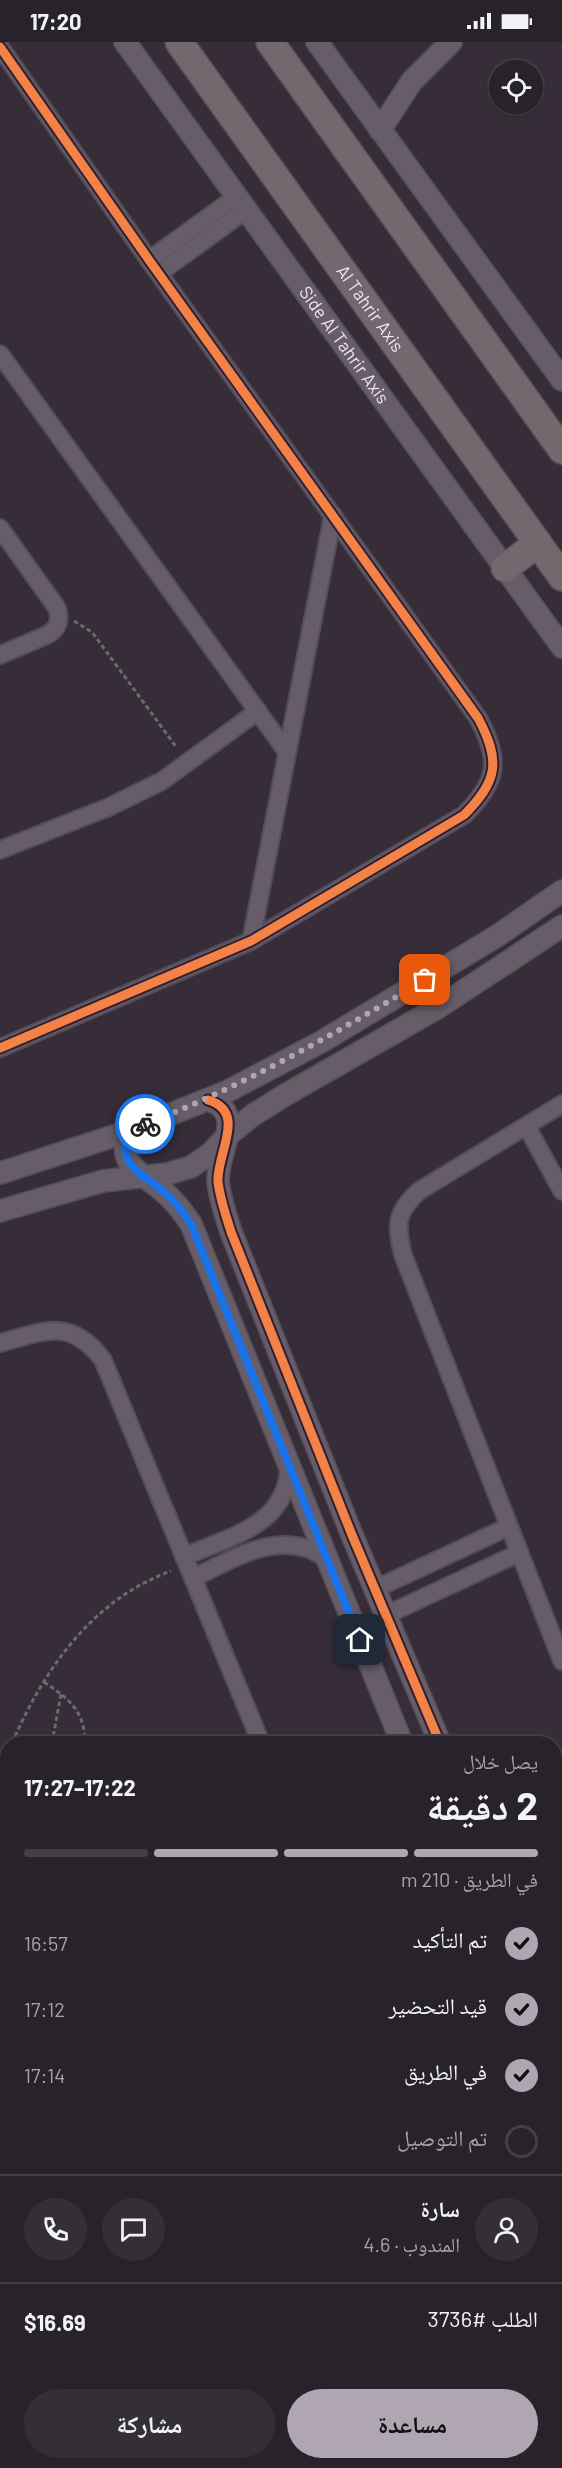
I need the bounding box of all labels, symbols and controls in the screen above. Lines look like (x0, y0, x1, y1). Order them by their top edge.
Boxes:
text: 17:20 (30, 8, 82, 34)
map controls (489, 60, 543, 114)
button: locate (489, 60, 543, 114)
street label: Al Tahrir Axis (332, 260, 409, 356)
street label: Side Al Tahrir Axis (295, 281, 395, 408)
pin (399, 954, 450, 1005)
icon: bag (408, 963, 441, 996)
courier (115, 1094, 175, 1154)
icon: bike (129, 1108, 162, 1141)
pin (334, 1614, 385, 1665)
icon: home (343, 1623, 376, 1656)
text: يصل خلال (463, 1749, 538, 1773)
text: 17:22–17:27 (24, 1774, 136, 1800)
text: 2 دقيقة (426, 1781, 538, 1828)
text: في الطريق · 210 m (401, 1867, 538, 1891)
text: تم التأكيد (413, 1926, 487, 1952)
icon: check (505, 1927, 538, 1960)
text: 16:57 (24, 1931, 68, 1955)
text: قيد التحضير (389, 1992, 487, 2018)
icon: check (505, 1993, 538, 2026)
text: 17:12 (24, 1997, 65, 2021)
text: في الطريق (404, 2058, 487, 2084)
icon: check (505, 2059, 538, 2092)
text: 17:14 (24, 2063, 65, 2087)
text: تم التوصيل (397, 2124, 487, 2150)
text: سارة (421, 2195, 460, 2221)
button: phone (24, 2198, 87, 2261)
button: chat (102, 2198, 165, 2261)
button: person (475, 2198, 538, 2261)
text: المندوب · 4.6 (364, 2232, 460, 2256)
text: الطلب #3736 (428, 2305, 538, 2331)
text: $16.69 (24, 2309, 86, 2335)
button: مشاركة (24, 2389, 275, 2458)
button: مساعدة (287, 2389, 538, 2458)

